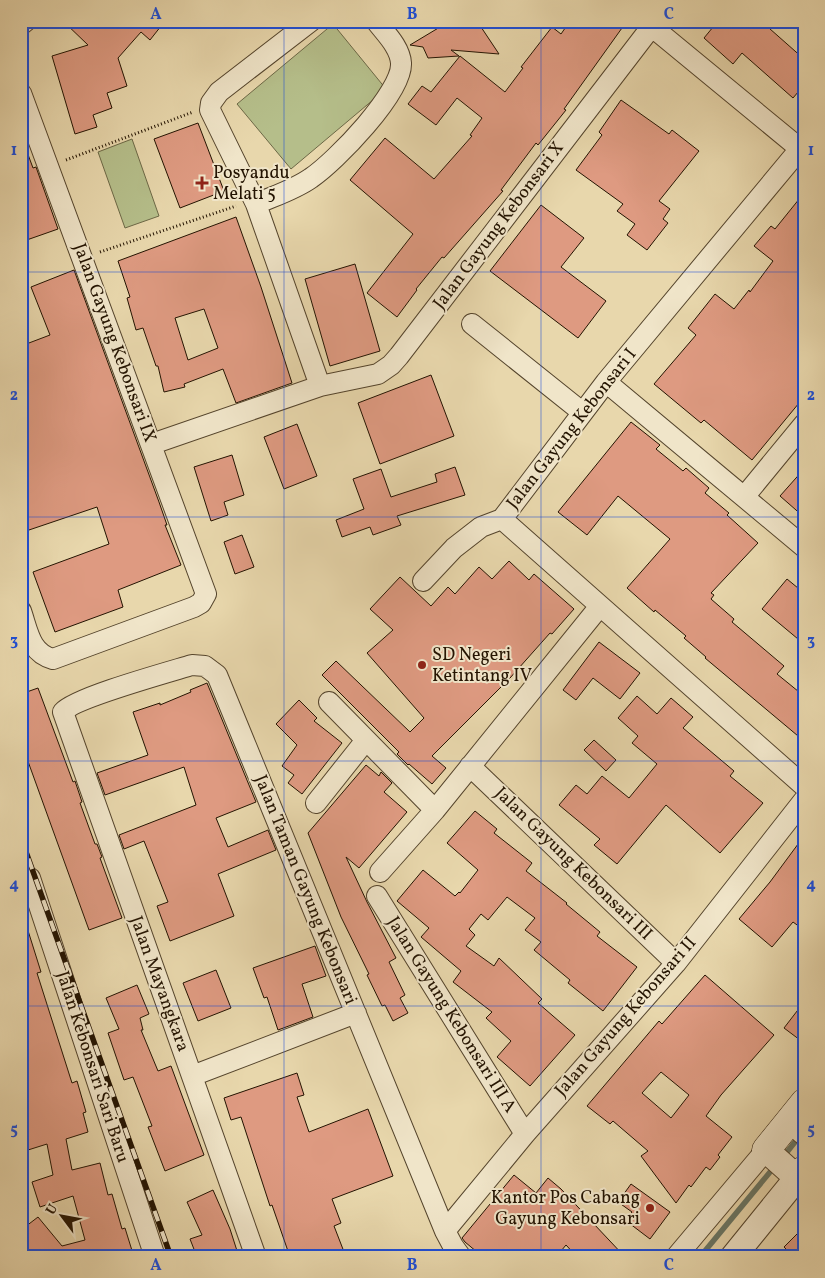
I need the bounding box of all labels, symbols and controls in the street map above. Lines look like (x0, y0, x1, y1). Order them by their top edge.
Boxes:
text: A (150, 4, 162, 26)
text: B (407, 4, 418, 26)
text: C (664, 4, 674, 26)
street label: Jalan Gayung Kebonsari X (428, 137, 570, 315)
text: 1 (11, 140, 17, 162)
text: 1 (808, 140, 814, 162)
place label: Posyandu Melati 5 (213, 161, 290, 207)
marker: Posyandu Melati 5 (195, 176, 209, 190)
street label: Jalan Gayung Kebonsari IX (66, 240, 162, 446)
street label: Jalan Gayung Kebonsari I (501, 343, 643, 515)
text: 2 (10, 385, 18, 407)
text: 2 (807, 385, 815, 407)
text: 3 (10, 630, 18, 652)
text: 3 (807, 630, 815, 652)
place label: SD Negeri Ketintang IV (432, 643, 532, 689)
marker: SD Negeri Ketintang IV (416, 659, 428, 671)
street label: Jalan Taman Gayung Kebonsari (247, 771, 363, 1009)
street label: Jalan Gayung Kebonsari III (488, 782, 658, 946)
text: 4 (9, 874, 19, 896)
text: 4 (806, 874, 816, 896)
street label: Jalan Gayung Kebonsari III A (380, 912, 522, 1118)
street label: Jalan Mayangkara (123, 913, 195, 1055)
street label: Jalan Gayung Kebonsari II (549, 932, 703, 1102)
street label: Jalan Kebonsari Sari Baru (49, 968, 135, 1166)
text: 5 (10, 1119, 18, 1141)
text: 5 (807, 1119, 815, 1141)
place label: Kantor Pos Cabang Gayung Kebonsari (491, 1186, 640, 1232)
north arrow (38, 1190, 88, 1240)
text: U (42, 1200, 63, 1219)
marker: Kantor Pos Cabang Gayung Kebonsari (644, 1202, 656, 1214)
text: A (150, 1255, 162, 1277)
text: B (407, 1255, 418, 1277)
text: C (664, 1255, 674, 1277)

